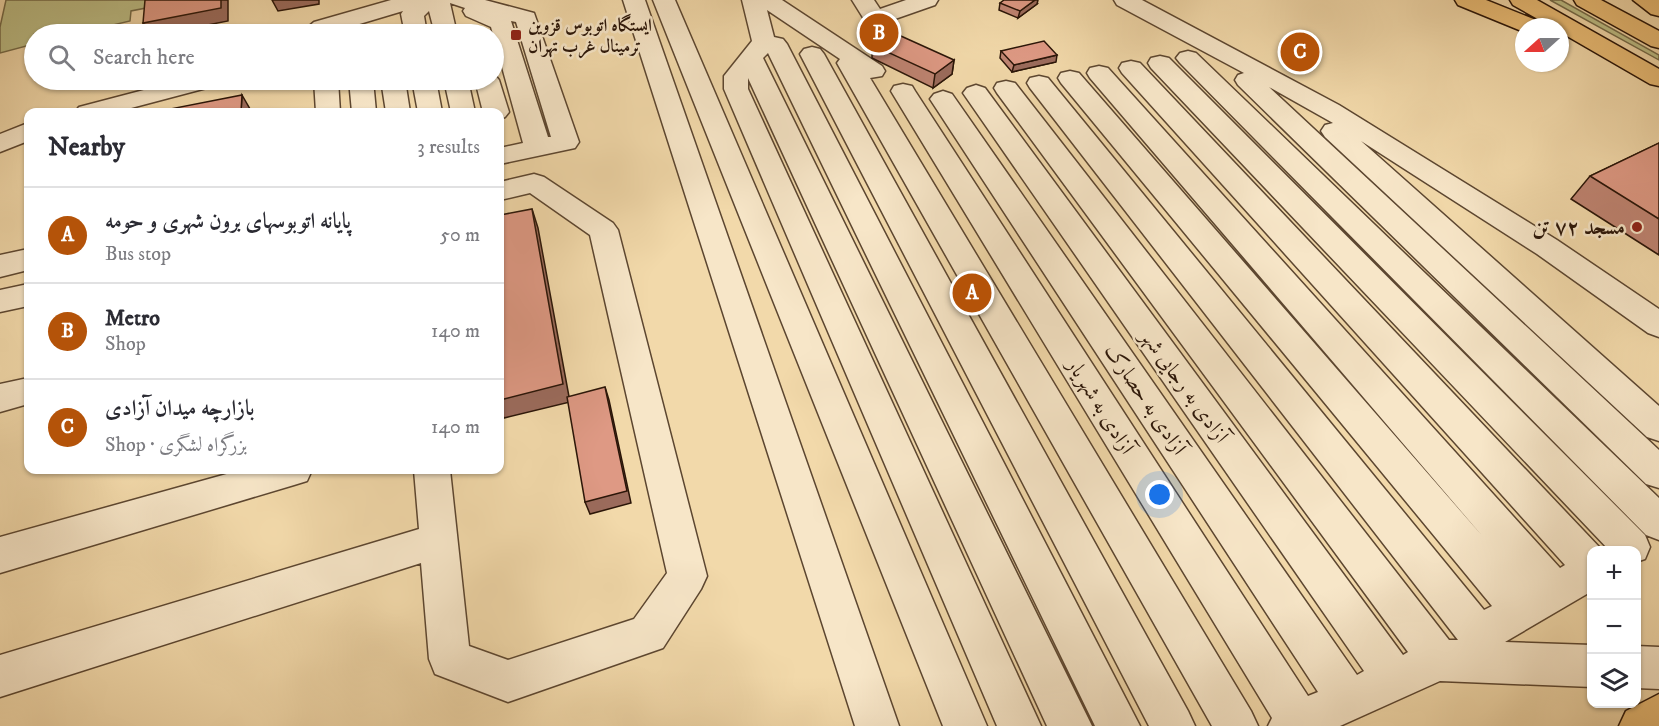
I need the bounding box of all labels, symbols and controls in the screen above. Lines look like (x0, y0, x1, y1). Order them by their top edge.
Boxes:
pin: B (860, 10, 898, 56)
place label: ایستگاه اتوبوس قزوین ترمینال غرب تهران (528, 13, 652, 59)
north arrow (1515, 18, 1569, 72)
search box (24, 24, 504, 90)
marker: ایستگاه اتوبوس قزوین ترمینال غرب تهران (509, 28, 523, 42)
pin: C (1280, 29, 1320, 74)
icon: search (45, 41, 78, 74)
text: Search here (93, 44, 195, 71)
text: Nearby (48, 131, 125, 164)
text: 3 results (417, 135, 480, 160)
text: پایانه اتوبوسهای برون شهری و حومه (105, 208, 351, 235)
place label: مسجد ۷۲ تن (1532, 215, 1625, 241)
marker: مسجد ۷۲ تن (1630, 220, 1644, 234)
text: A (61, 223, 74, 248)
text: 50 m (440, 223, 480, 248)
text: Bus stop (105, 242, 171, 267)
pin: A (952, 270, 992, 316)
text: Metro (105, 305, 160, 332)
text: B (61, 319, 74, 344)
text: 140 m (431, 319, 480, 344)
street label: آزادی به رجایی شهر (1133, 323, 1236, 450)
text: Shop (105, 332, 146, 357)
street label: آزادی به حصارک (1099, 339, 1194, 462)
street label: آزادی به شهریار (1060, 352, 1142, 461)
text: بازارچه میدان آزادی (105, 395, 254, 422)
text: C (61, 415, 74, 440)
text: 140 m (431, 415, 480, 440)
text: Shop · بزرگراه لشگری (105, 433, 247, 458)
your location (1145, 480, 1174, 509)
map controls (1587, 546, 1641, 708)
button: + (1587, 546, 1641, 600)
button: − (1587, 600, 1641, 654)
button: layers (1587, 654, 1641, 708)

